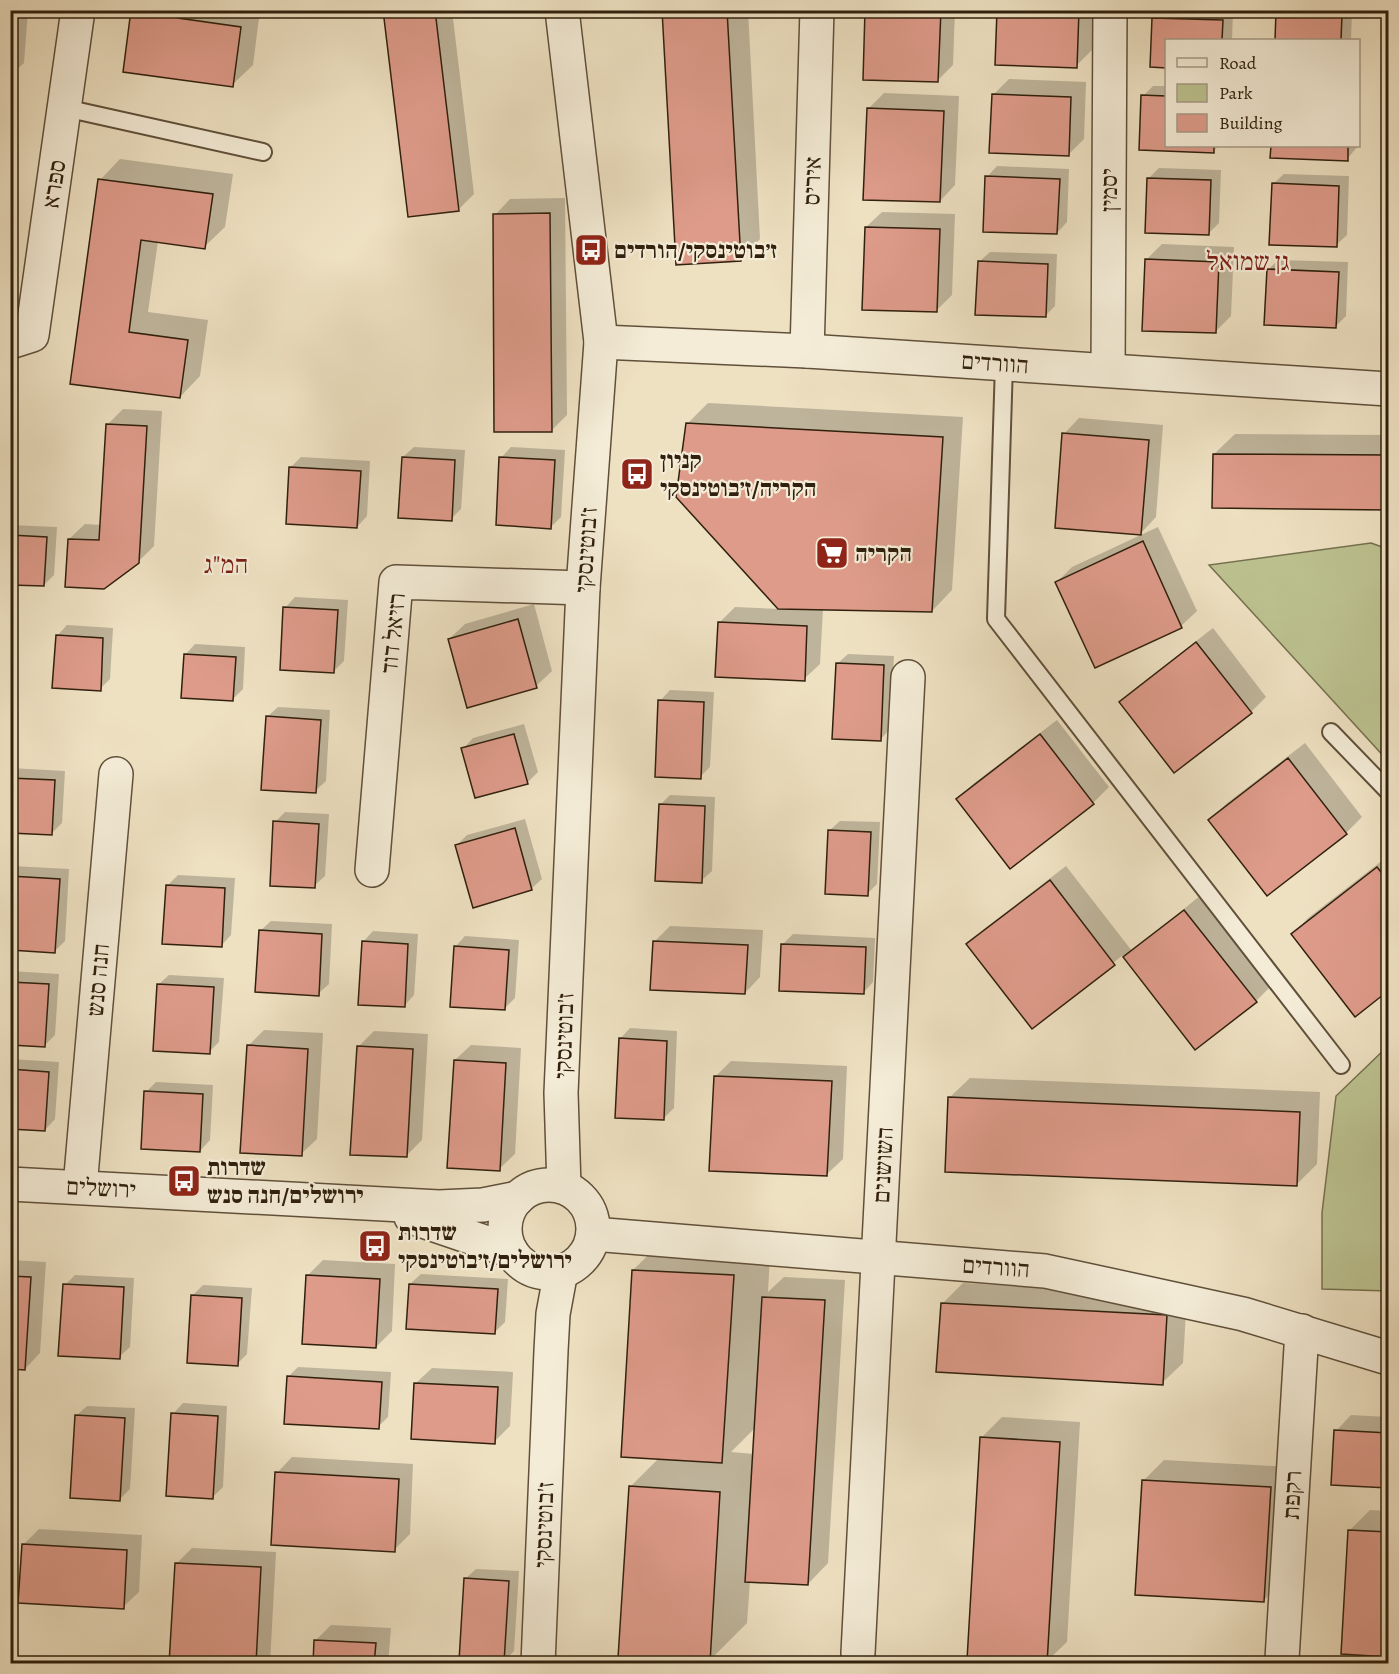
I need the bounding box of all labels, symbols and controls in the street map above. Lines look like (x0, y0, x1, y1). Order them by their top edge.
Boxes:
legend (1165, 39, 1360, 147)
text: Road (1219, 51, 1257, 75)
text: Park (1219, 81, 1253, 105)
text: Building (1219, 111, 1283, 135)
street label: איריס (795, 156, 829, 206)
street label: ספרא (34, 158, 74, 210)
street label: יסמין (1093, 168, 1125, 212)
bus stop icon: ז׳בוטינסקי/הורדים (573, 232, 609, 268)
place label: ז׳בוטינסקי/הורדים (614, 234, 777, 266)
district label: גן שמואל (1206, 244, 1290, 279)
street label: הוורדים (960, 345, 1030, 381)
place label: קניון הקריה/ז׳בוטינסקי (660, 444, 817, 504)
bus stop icon: קניון הקריה/ז׳בוטינסקי (619, 456, 655, 492)
street label: ז'בוטינסקי (567, 506, 605, 594)
supermarket icon: הקריה (814, 535, 850, 571)
place label: הקריה (855, 537, 912, 569)
district label: המ"ג (204, 547, 248, 582)
street label: רזיאל דוד (373, 591, 413, 675)
street label: חנה סנש (79, 942, 117, 1018)
street label: ז'בוטינסקי (547, 992, 581, 1080)
street label: השושנים (865, 1126, 901, 1204)
place label: שדרות ירושלים/חנה סנש (207, 1151, 364, 1211)
bus stop icon: שדרות ירושלים/חנה סנש (166, 1163, 202, 1199)
street label: ירושלים (65, 1170, 137, 1206)
place label: שדרות ירושלים/ז׳בוטינסקי (398, 1216, 572, 1276)
bus stop icon: שדרות ירושלים/ז׳בוטינסקי (357, 1228, 393, 1264)
street label: הוורדים (961, 1249, 1031, 1285)
street label: רקפת (1275, 1470, 1309, 1520)
street label: ז'בוטינסקי (527, 1481, 561, 1569)

